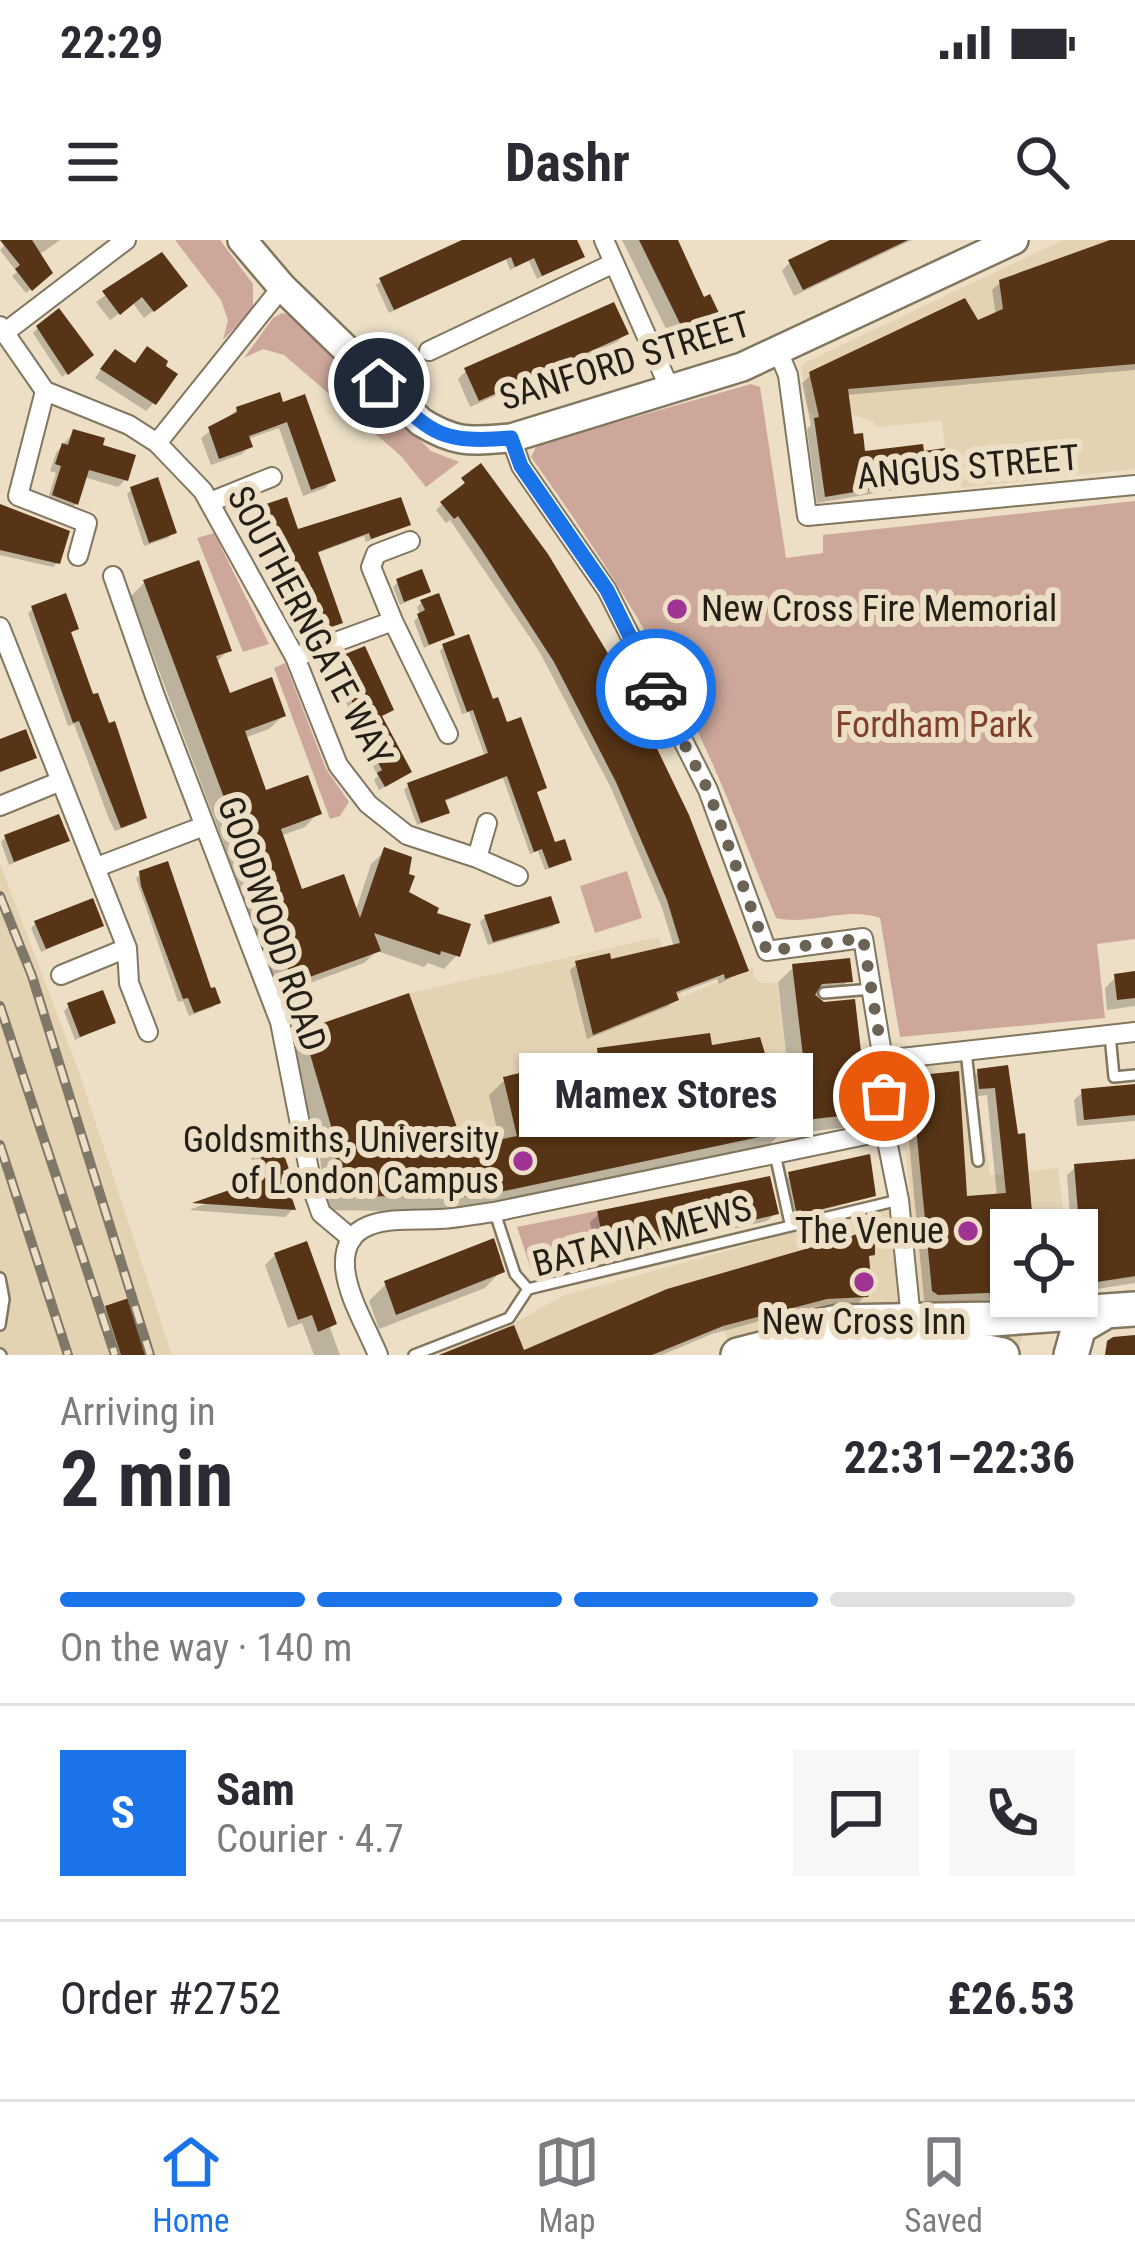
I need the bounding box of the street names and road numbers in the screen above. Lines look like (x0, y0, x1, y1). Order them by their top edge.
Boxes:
street label: SANFORD STREET (495, 303, 755, 419)
street label: ANGUS STREET (855, 436, 1081, 498)
street label: SOUTHERNGATE WAY (219, 479, 401, 773)
street label: GOODWOOD ROAD (209, 791, 335, 1057)
street label: BATAVIA MEWS (528, 1187, 756, 1285)

